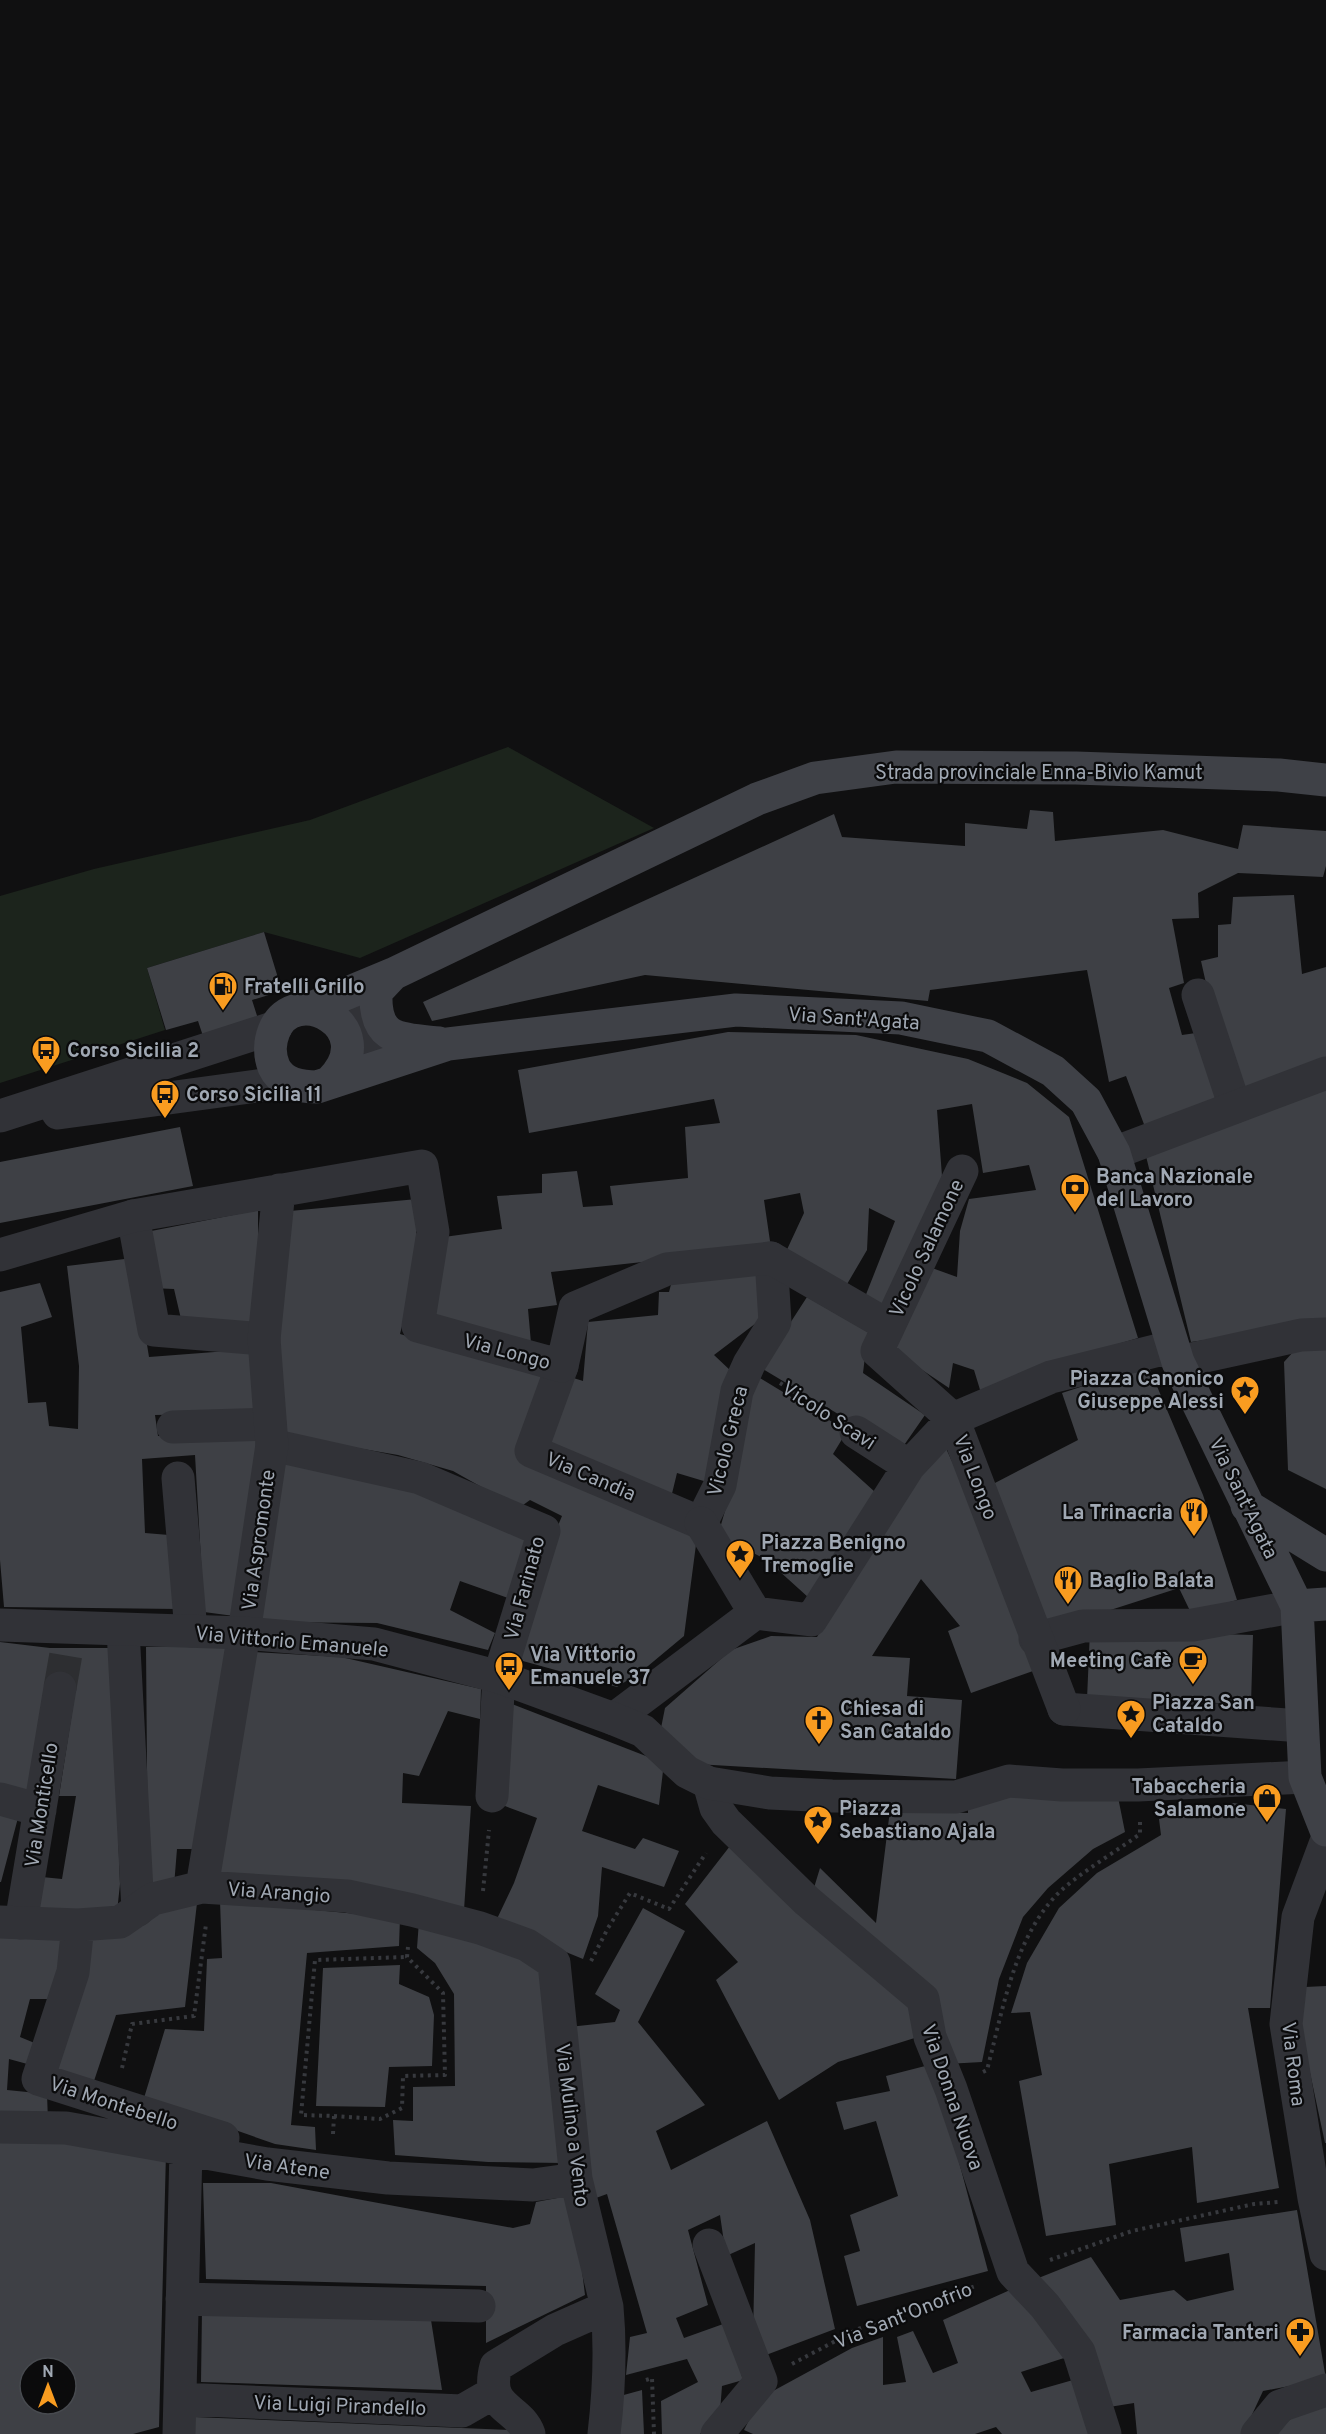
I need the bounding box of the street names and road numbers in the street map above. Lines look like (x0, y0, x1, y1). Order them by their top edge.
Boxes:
street label: Strada provinciale Enna-Bivio Kamut (875, 761, 1203, 787)
street label: Via Sant'Agata (787, 1002, 920, 1038)
street label: Vicolo Salamone (884, 1176, 971, 1322)
street label: Via Longo (460, 1329, 553, 1377)
street label: Vicolo Scavi (776, 1376, 880, 1457)
street label: Vicolo Greca (703, 1384, 755, 1499)
street label: Via Longo (946, 1431, 1002, 1524)
street label: Via Sant'Agata (1202, 1434, 1283, 1564)
street label: Via Candia (541, 1447, 639, 1508)
street label: Via Aspromonte (237, 1468, 283, 1613)
street label: Via Farinato (500, 1534, 552, 1643)
street label: Via Vittorio Emanuele (194, 1622, 390, 1664)
street label: Via Monticello (20, 1741, 66, 1870)
street label: Via Arangio (226, 1877, 331, 1911)
street label: Via Donna Nuova (914, 2021, 988, 2174)
street label: Via Roma (1274, 2021, 1310, 2108)
street label: Via Mulino a Vento (548, 2042, 594, 2208)
street label: Via Montebello (46, 2072, 181, 2138)
street label: Via Atene (242, 2149, 331, 2187)
street label: Via Sant'Onofrio (831, 2277, 977, 2356)
street label: Via Luigi Pirandello (253, 2391, 427, 2423)

